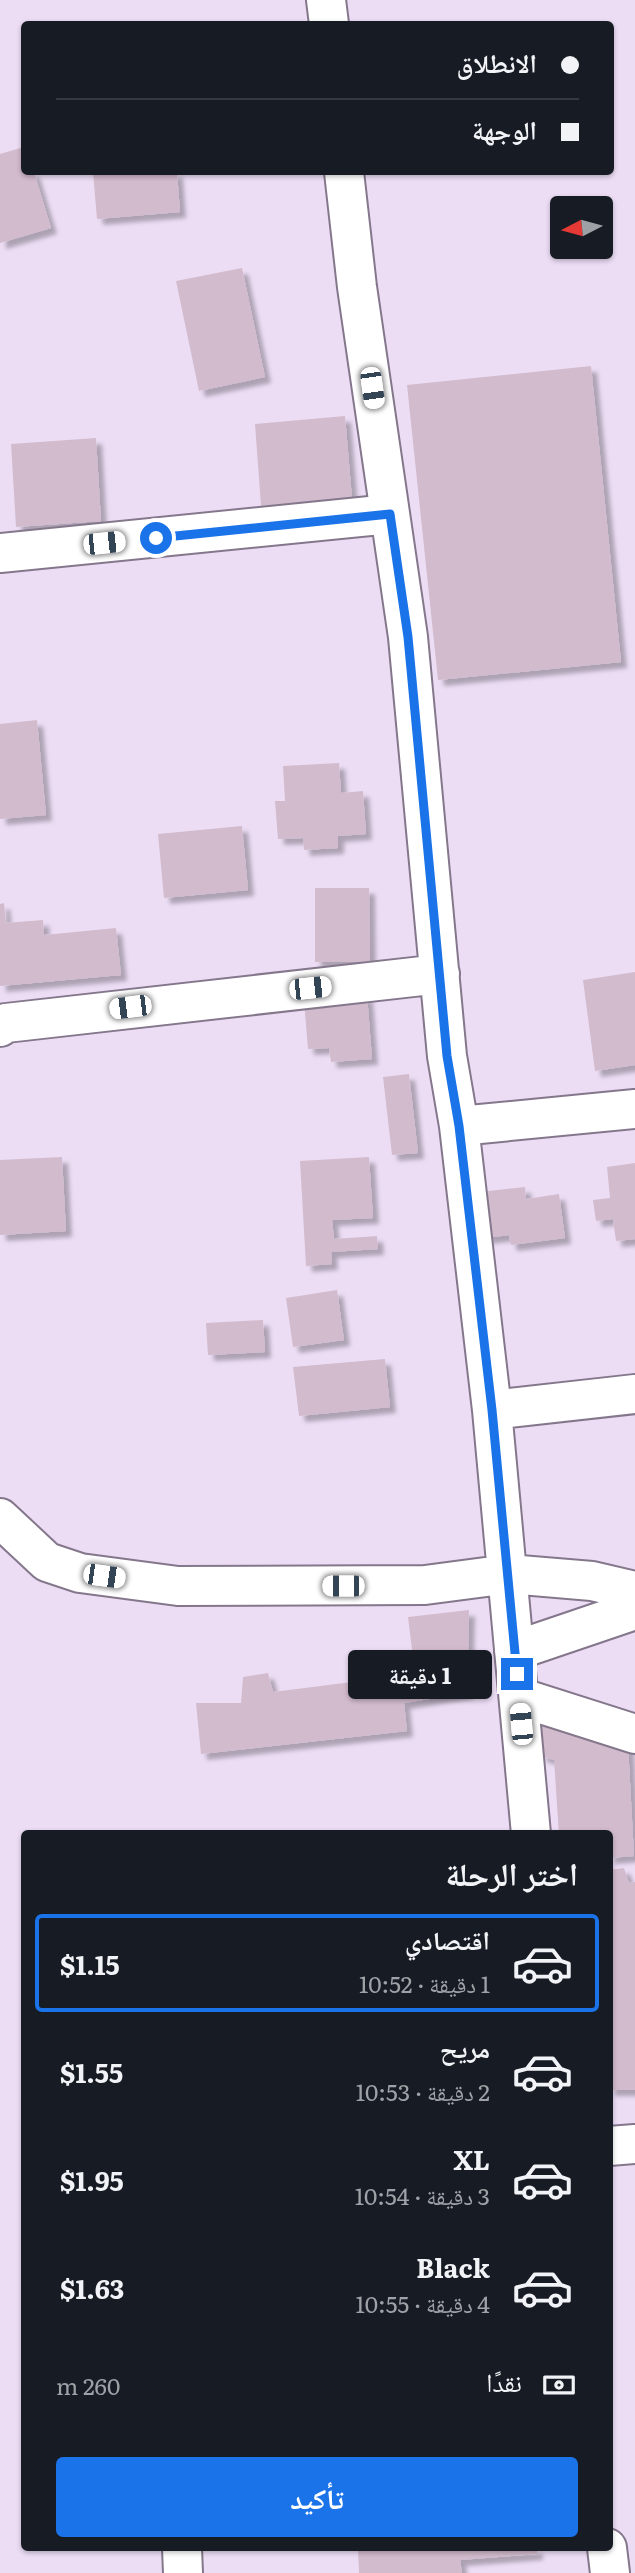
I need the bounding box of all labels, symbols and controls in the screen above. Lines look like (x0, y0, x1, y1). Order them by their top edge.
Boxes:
text: الانطلاق (457, 42, 537, 81)
text: الوجهة (472, 109, 537, 148)
north arrow (550, 196, 612, 259)
map controls (550, 196, 613, 259)
car (359, 366, 386, 410)
route start (140, 522, 172, 554)
car (83, 530, 126, 556)
car (289, 975, 332, 1001)
car (108, 994, 153, 1020)
car (82, 1563, 127, 1589)
car (323, 1576, 365, 1597)
callout: 1 دقيقة (349, 1650, 492, 1698)
text: 1 دقيقة (389, 1657, 451, 1691)
route end (501, 1658, 533, 1690)
car (509, 1702, 534, 1746)
text: اختر الرحلة (445, 1848, 578, 1896)
text: اقتصادي (405, 1919, 490, 1958)
icon: car (511, 1932, 574, 1995)
text: $1.15 (60, 1944, 120, 1983)
text: 1 دقيقة · 10:52 (359, 1966, 490, 2000)
text: مريح (440, 2027, 490, 2066)
icon: car (511, 2040, 574, 2103)
text: $1.55 (60, 2052, 123, 2091)
text: 2 دقيقة · 10:53 (356, 2074, 490, 2108)
text: XL (453, 2139, 490, 2178)
icon: car (511, 2148, 574, 2211)
text: $1.95 (60, 2160, 124, 2199)
text: 3 دقيقة · 10:54 (355, 2178, 490, 2212)
text: Black (416, 2247, 490, 2286)
icon: car (511, 2256, 574, 2319)
text: $1.63 (60, 2268, 124, 2307)
text: 4 دقيقة · 10:55 (355, 2286, 490, 2320)
text: نقدًا (486, 2361, 522, 2400)
icon: cash (540, 2366, 578, 2404)
text: 260 m (56, 2368, 120, 2402)
button: تأكيد (56, 2457, 578, 2537)

